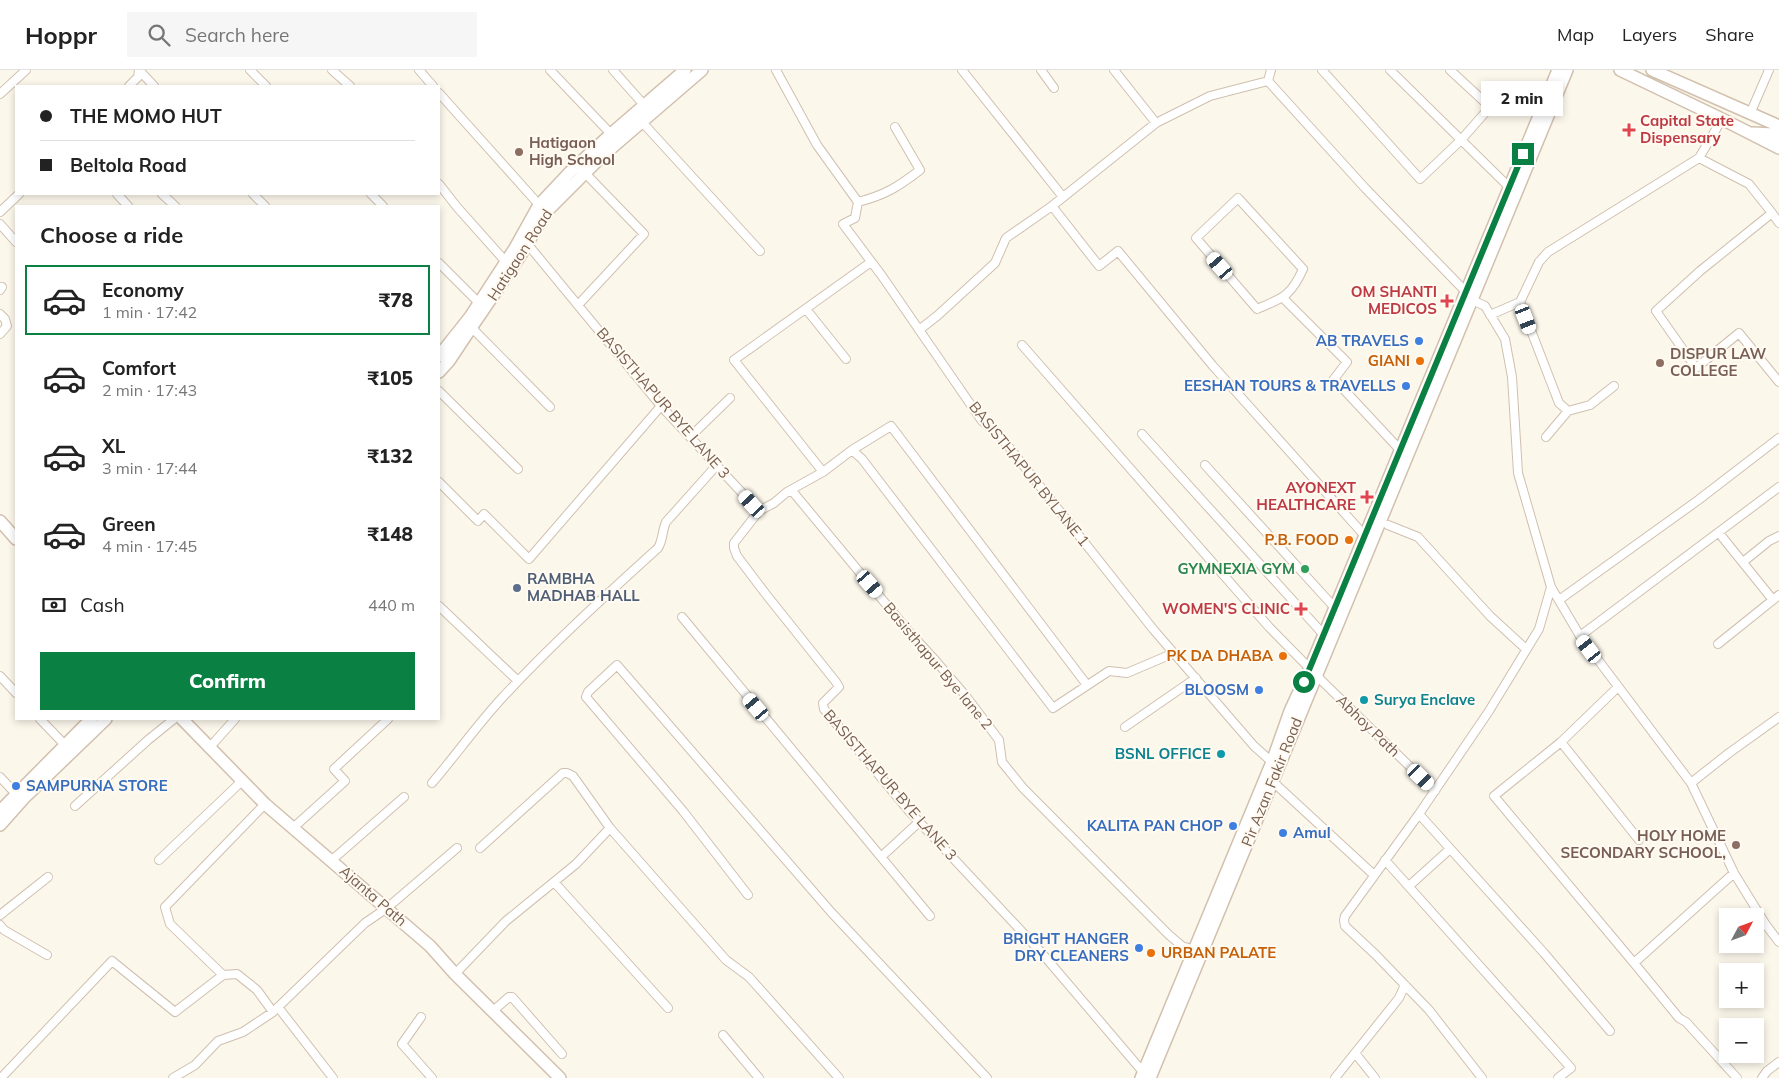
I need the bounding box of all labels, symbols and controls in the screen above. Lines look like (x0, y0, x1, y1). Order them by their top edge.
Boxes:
search box (127, 12, 477, 57)
text: Hoppr (25, 20, 97, 50)
icon: search (145, 21, 173, 49)
text: Search here (185, 23, 289, 47)
text: Map (1557, 23, 1594, 46)
text: Layers (1622, 23, 1677, 46)
text: Share (1705, 23, 1754, 46)
callout: 2 min (1482, 82, 1564, 116)
text: 2 min (1501, 88, 1543, 108)
text: THE MOMO HUT (70, 104, 222, 128)
place label: Capital State Dispensary (1640, 111, 1734, 147)
marker: Capital State Dispensary (1622, 123, 1636, 137)
place label: Hatigaon High School (529, 133, 615, 169)
route end (1512, 143, 1534, 165)
marker: Hatigaon High School (513, 146, 525, 158)
text: Beltola Road (70, 153, 187, 177)
street label: Hatigaon Road (483, 205, 556, 304)
text: Choose a ride (40, 221, 183, 249)
car (1204, 250, 1235, 282)
icon: car (42, 278, 87, 323)
text: Economy (102, 278, 184, 302)
place label: OM SHANTI MEDICOS (1351, 282, 1437, 318)
text: ₹78 (379, 288, 413, 312)
marker: OM SHANTI MEDICOS (1441, 295, 1453, 307)
text: 1 min · 17:42 (102, 302, 197, 322)
car (1513, 302, 1538, 336)
street label: BASISTHAPUR BYE LANE 3 (593, 323, 734, 482)
place label: AB TRAVELS (1316, 331, 1409, 350)
marker: AB TRAVELS (1413, 335, 1425, 347)
place label: DISPUR LAW COLLEGE (1670, 344, 1767, 380)
place label: GIANI (1368, 351, 1410, 370)
marker: GIANI (1414, 355, 1426, 367)
icon: car (42, 356, 87, 401)
text: Comfort (102, 356, 176, 380)
marker: DISPUR LAW COLLEGE (1654, 357, 1666, 369)
text: ₹105 (367, 366, 413, 390)
place label: EESHAN TOURS & TRAVELLS (1184, 376, 1396, 395)
text: 2 min · 17:43 (102, 380, 197, 400)
marker: EESHAN TOURS & TRAVELLS (1400, 380, 1412, 392)
street label: BASISTHAPUR BYLANE 1 (965, 397, 1094, 550)
icon: car (42, 434, 87, 479)
text: XL (102, 434, 125, 458)
text: ₹132 (367, 444, 413, 468)
text: 3 min · 17:44 (102, 458, 197, 478)
place label: AYONEXT HEALTHCARE (1256, 478, 1357, 514)
car (736, 488, 767, 520)
marker: AYONEXT HEALTHCARE (1360, 490, 1374, 504)
icon: car (42, 512, 87, 557)
text: Green (102, 512, 156, 536)
text: ₹148 (367, 522, 413, 546)
place label: P.B. FOOD (1265, 530, 1339, 549)
marker: P.B. FOOD (1343, 534, 1355, 546)
text: 4 min · 17:45 (102, 536, 197, 556)
place label: GYMNEXIA GYM (1178, 559, 1295, 578)
marker: GYMNEXIA GYM (1299, 563, 1311, 575)
car (854, 568, 885, 600)
place label: RAMBHA MADHAB HALL (527, 569, 640, 605)
marker: RAMBHA MADHAB HALL (511, 582, 523, 594)
icon: cash (40, 591, 68, 619)
text: Cash (80, 593, 125, 617)
text: 440 m (368, 595, 415, 615)
street label: Basisthapur Bye lane 2 (880, 598, 997, 733)
place label: WOMEN'S CLINIC (1162, 599, 1290, 618)
marker: WOMEN'S CLINIC (1294, 602, 1308, 616)
car (1573, 633, 1604, 665)
place label: PK DA DHABA (1167, 646, 1274, 665)
marker: PK DA DHABA (1277, 650, 1289, 662)
button: Confirm (40, 652, 415, 710)
route start (1293, 671, 1315, 693)
place label: BLOOSM (1184, 680, 1249, 699)
marker: BLOOSM (1253, 684, 1265, 696)
street label: Abhoy Path (1332, 690, 1404, 761)
place label: Surya Enclave (1374, 690, 1475, 709)
car (740, 691, 771, 723)
marker: Surya Enclave (1358, 694, 1370, 706)
street label: BASISTHAPUR BYE LANE 3 (820, 705, 961, 864)
street label: Pir Azan Fakir Road (1237, 714, 1306, 849)
place label: BSNL OFFICE (1115, 744, 1211, 763)
marker: BSNL OFFICE (1215, 748, 1227, 760)
car (1405, 761, 1437, 793)
place label: SAMPURNA STORE (26, 776, 168, 795)
marker: SAMPURNA STORE (10, 780, 22, 792)
place label: KALITA PAN CHOP (1087, 816, 1223, 835)
marker: KALITA PAN CHOP (1227, 820, 1239, 832)
place label: Amul (1293, 823, 1331, 842)
place label: HOLY HOME SECONDARY SCHOOL, (1560, 826, 1726, 862)
marker: Amul (1277, 827, 1289, 839)
marker: HOLY HOME SECONDARY SCHOOL, (1730, 839, 1742, 851)
street label: Ajanta Path (336, 861, 411, 930)
north arrow (1719, 908, 1764, 952)
map controls (1719, 908, 1764, 1063)
place label: BRIGHT HANGER DRY CLEANERS (1003, 929, 1129, 965)
marker: BRIGHT HANGER DRY CLEANERS (1133, 942, 1145, 954)
place label: URBAN PALATE (1161, 943, 1276, 962)
marker: URBAN PALATE (1145, 947, 1157, 959)
button: + (1719, 963, 1764, 1008)
button: − (1719, 1018, 1764, 1063)

